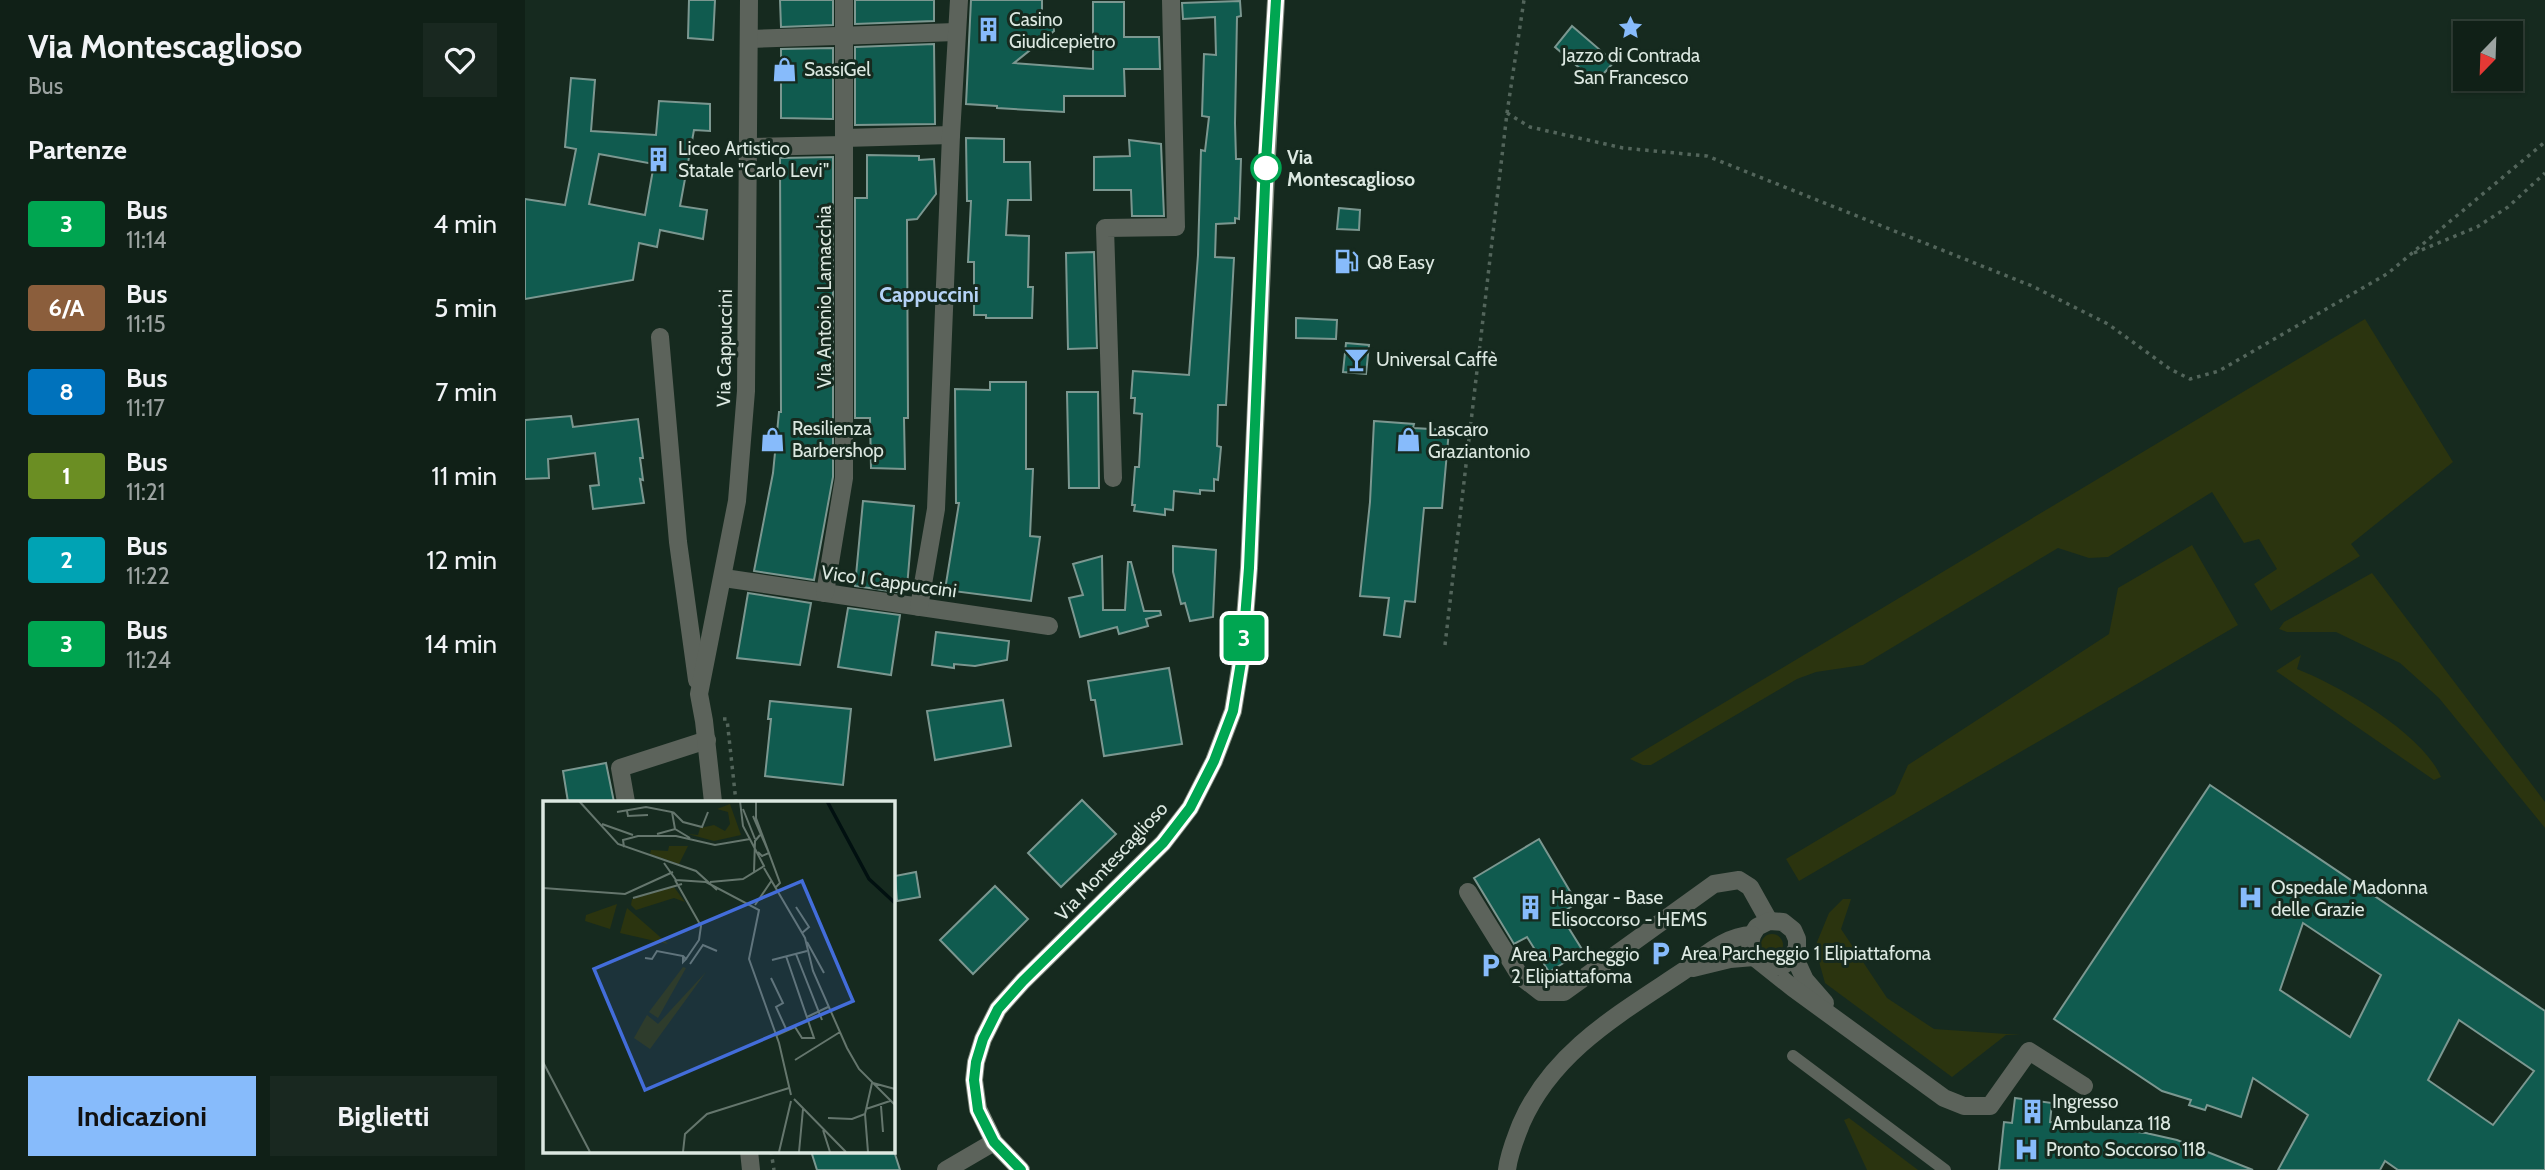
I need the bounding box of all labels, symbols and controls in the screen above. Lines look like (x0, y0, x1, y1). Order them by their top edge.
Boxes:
place label: Casino Giudicepietro (1009, 8, 1115, 53)
place icon: Jazzo di Contrada San Francesco (1617, 13, 1645, 41)
building icon: Casino Giudicepietro (975, 16, 1003, 44)
north arrow (2453, 21, 2523, 91)
map controls (2453, 21, 2523, 91)
button: heart (423, 23, 497, 97)
text: Via Montescaglioso (28, 26, 302, 66)
place label: Jazzo di Contrada San Francesco (1561, 44, 1700, 89)
shop icon: SassiGel (770, 55, 798, 83)
place label: SassiGel (804, 58, 871, 81)
text: Bus (28, 72, 63, 100)
text: Partenze (28, 134, 127, 166)
place label: Liceo Artistico Statale "Carlo Levi" (678, 137, 829, 182)
building icon: Liceo Artistico Statale "Carlo Levi" (644, 145, 672, 173)
place label: Via Montescaglioso (1287, 146, 1415, 191)
marker: Via Montescaglioso (1251, 153, 1281, 183)
text: Bus (126, 194, 167, 226)
street label: Via Antonio Lamacchia (813, 205, 836, 389)
text: 4 min (433, 208, 497, 240)
text: 3 (60, 209, 73, 238)
text: 11:14 (126, 226, 167, 254)
fuel station icon: Q8 Easy (1333, 248, 1361, 276)
place label: Q8 Easy (1367, 251, 1435, 274)
text: Bus (126, 278, 167, 310)
district label: Cappuccini (879, 282, 979, 307)
street label: Via Cappuccini (712, 289, 737, 407)
text: 5 min (434, 292, 497, 324)
text: 6/A (49, 293, 84, 322)
text: 11:15 (126, 310, 166, 338)
bar icon: Universal Caffè (1342, 345, 1370, 373)
place label: Universal Caffè (1376, 348, 1498, 371)
text: Bus (126, 362, 167, 394)
text: 7 min (435, 376, 497, 408)
text: 8 (59, 377, 74, 406)
text: 11:17 (126, 394, 165, 422)
place label: Resilienza Barbershop (792, 417, 884, 462)
place label: Lascaro Graziantonio (1428, 418, 1530, 463)
shop icon: Resilienza Barbershop (758, 425, 786, 453)
shop icon: Lascaro Graziantonio (1394, 426, 1422, 454)
text: Bus (126, 446, 167, 478)
text: 11 min (431, 460, 497, 492)
text: 1 (62, 461, 71, 490)
text: 11:21 (126, 478, 165, 506)
text: Bus (126, 530, 167, 562)
text: 12 min (426, 544, 497, 576)
text: 2 (60, 545, 73, 574)
street label: Vico I Cappuccini (820, 561, 958, 602)
text: 11:22 (126, 562, 170, 590)
text: Bus (126, 614, 167, 646)
line badge: 3 (1221, 615, 1267, 661)
text: 3 (1238, 623, 1250, 652)
text: 14 min (425, 628, 497, 660)
text: 3 (60, 629, 73, 658)
text: 11:24 (126, 646, 171, 674)
street label: Via Montescaglioso (1050, 797, 1172, 926)
inset map (543, 801, 894, 1152)
place label: Ospedale Madonna delle Grazie (2271, 876, 2428, 921)
hospital icon: Ospedale Madonna delle Grazie (2237, 884, 2265, 912)
place label: Hangar - Base Elisoccorso - HEMS (1551, 886, 1707, 931)
building icon: Hangar - Base Elisoccorso - HEMS (1517, 894, 1545, 922)
parking icon: Area Parcheggio 1 Elipiattafoma (1647, 939, 1675, 967)
place label: Area Parcheggio 1 Elipiattafoma (1681, 942, 1931, 965)
place label: Area Parcheggio 2 Elipiattafoma (1511, 943, 1639, 988)
parking icon: Area Parcheggio 2 Elipiattafoma (1477, 951, 1505, 979)
button: Indicazioni (28, 1076, 256, 1156)
button: Biglietti (270, 1076, 497, 1156)
place label: Ingresso Ambulanza 118 (2052, 1090, 2171, 1135)
building icon: Ingresso Ambulanza 118 (2018, 1098, 2046, 1126)
hospital icon: Pronto Soccorso 118 (2012, 1135, 2040, 1163)
place label: Pronto Soccorso 118 (2046, 1138, 2206, 1161)

